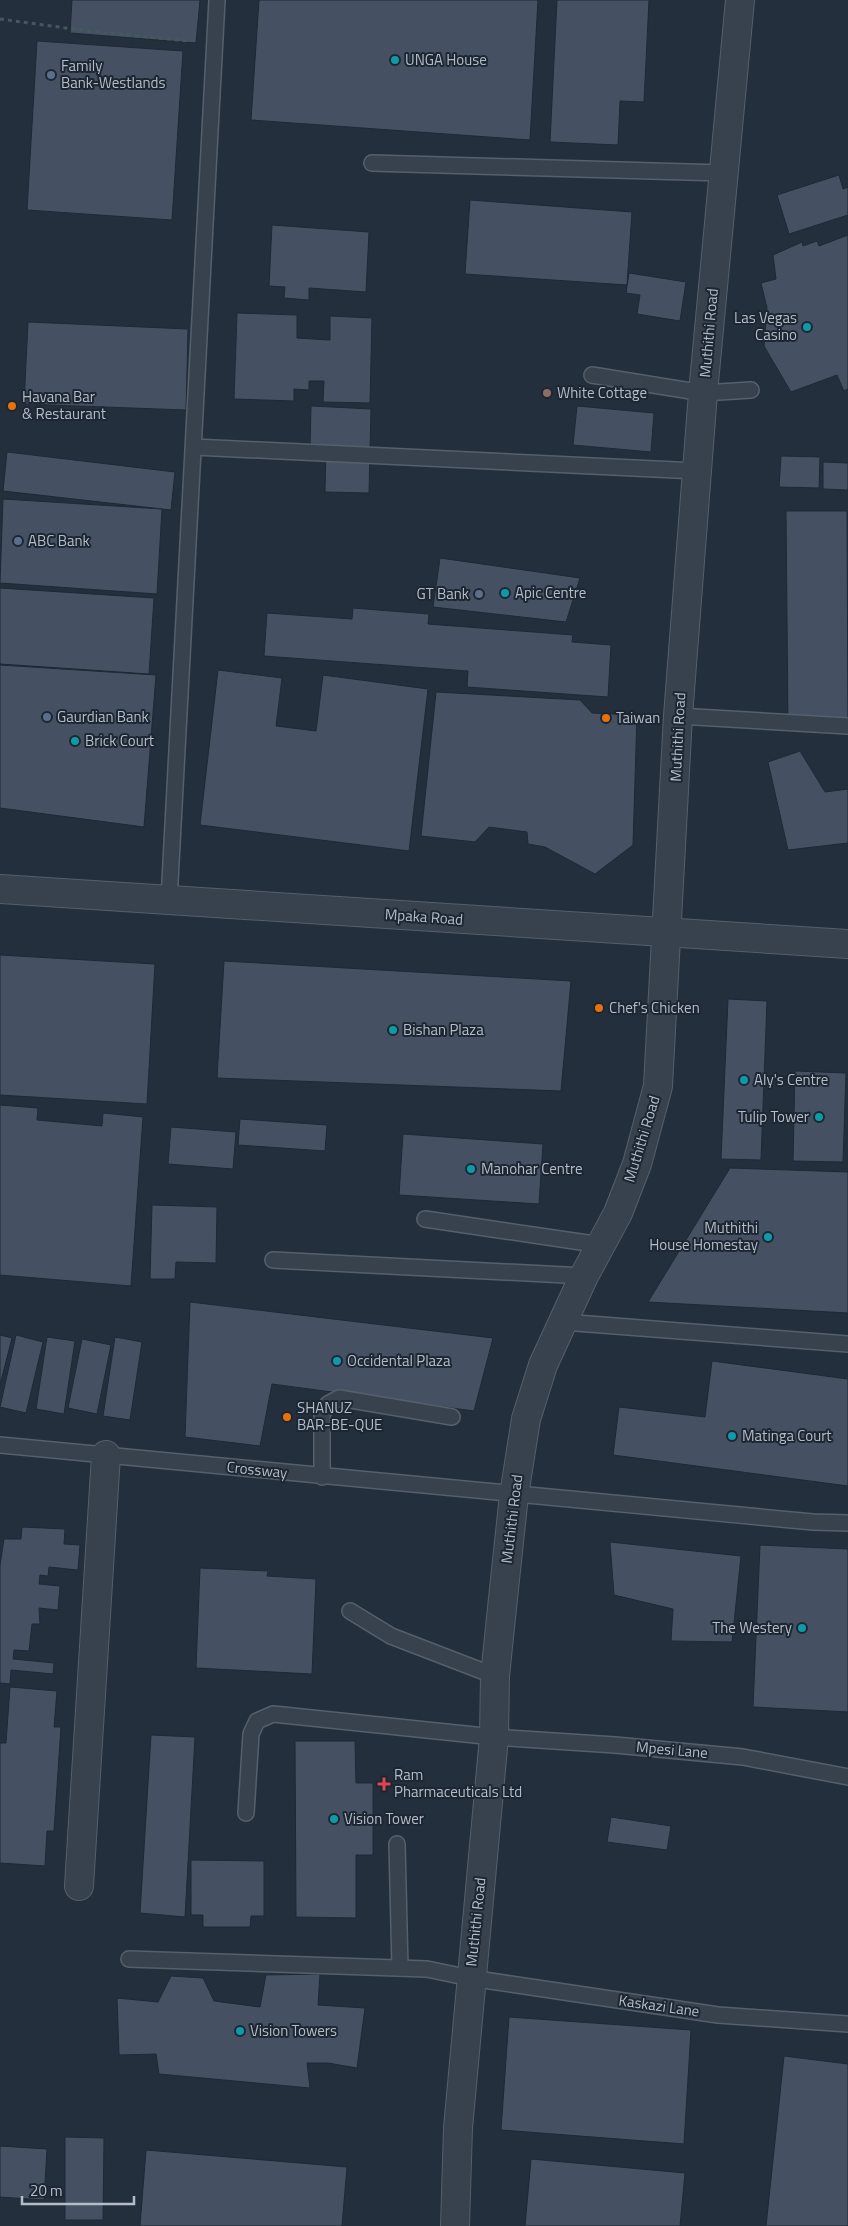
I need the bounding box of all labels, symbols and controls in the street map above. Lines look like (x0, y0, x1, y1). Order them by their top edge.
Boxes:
place label: UNGA House (405, 48, 487, 71)
place label: Family Bank-Westlands (61, 54, 166, 94)
marker: UNGA House (389, 54, 401, 66)
marker: Family Bank-Westlands (45, 69, 57, 81)
street label: Muthithi Road (693, 287, 724, 379)
place label: Las Vegas Casino (734, 306, 797, 346)
marker: Las Vegas Casino (801, 321, 813, 333)
place label: White Cottage (557, 381, 647, 404)
place label: Havana Bar & Restaurant (22, 385, 107, 425)
marker: White Cottage (541, 387, 553, 399)
marker: Havana Bar & Restaurant (6, 400, 18, 412)
place label: ABC Bank (28, 529, 90, 552)
marker: ABC Bank (12, 535, 24, 547)
place label: Apic Centre (515, 581, 586, 604)
place label: GT Bank (417, 582, 469, 605)
marker: Apic Centre (499, 587, 511, 599)
marker: GT Bank (473, 588, 485, 600)
street label: Muthithi Road (664, 692, 691, 782)
place label: Gaurdian Bank (57, 705, 149, 728)
place label: Taiwan (616, 706, 660, 729)
marker: Gaurdian Bank (41, 711, 53, 723)
marker: Taiwan (600, 712, 612, 724)
place label: Brick Court (85, 729, 155, 752)
marker: Brick Court (69, 735, 81, 747)
street label: Mpaka Road (384, 902, 464, 931)
place label: Chef's Chicken (609, 996, 700, 1019)
marker: Chef's Chicken (593, 1002, 605, 1014)
place label: Bishan Plaza (403, 1018, 484, 1041)
marker: Bishan Plaza (387, 1024, 399, 1036)
place label: Aly's Centre (754, 1068, 828, 1091)
marker: Aly's Centre (738, 1074, 750, 1086)
street label: Muthithi Road (617, 1093, 666, 1185)
place label: Tulip Tower (738, 1105, 809, 1128)
marker: Tulip Tower (813, 1111, 825, 1123)
place label: Manohar Centre (481, 1157, 583, 1180)
marker: Manohar Centre (465, 1163, 477, 1175)
place label: Muthithi House Homestay (649, 1216, 758, 1256)
marker: Muthithi House Homestay (762, 1231, 774, 1243)
place label: Occidental Plaza (347, 1349, 451, 1372)
marker: Occidental Plaza (331, 1355, 343, 1367)
place label: SHANUZ BAR-BE-QUE (297, 1396, 382, 1436)
marker: SHANUZ BAR-BE-QUE (281, 1411, 293, 1423)
place label: Matinga Court (742, 1424, 832, 1447)
marker: Matinga Court (726, 1430, 738, 1442)
street label: Crossway (226, 1455, 289, 1484)
street label: Muthithi Road (495, 1473, 528, 1565)
place label: The Westery (712, 1616, 792, 1639)
marker: The Westery (796, 1622, 808, 1634)
street label: Mpesi Lane (635, 1735, 709, 1764)
place label: Ram Pharmaceuticals Ltd (394, 1763, 522, 1803)
marker: Ram Pharmaceuticals Ltd (378, 1778, 390, 1790)
place label: Vision Tower (344, 1807, 424, 1830)
marker: Vision Tower (328, 1813, 340, 1825)
street label: Muthithi Road (459, 1876, 492, 1968)
street label: Kaskazi Lane (617, 1988, 701, 2023)
place label: Vision Towers (250, 2019, 337, 2042)
marker: Vision Towers (234, 2025, 246, 2037)
scale bar (22, 2174, 135, 2206)
text: 20 m (30, 2179, 63, 2202)

